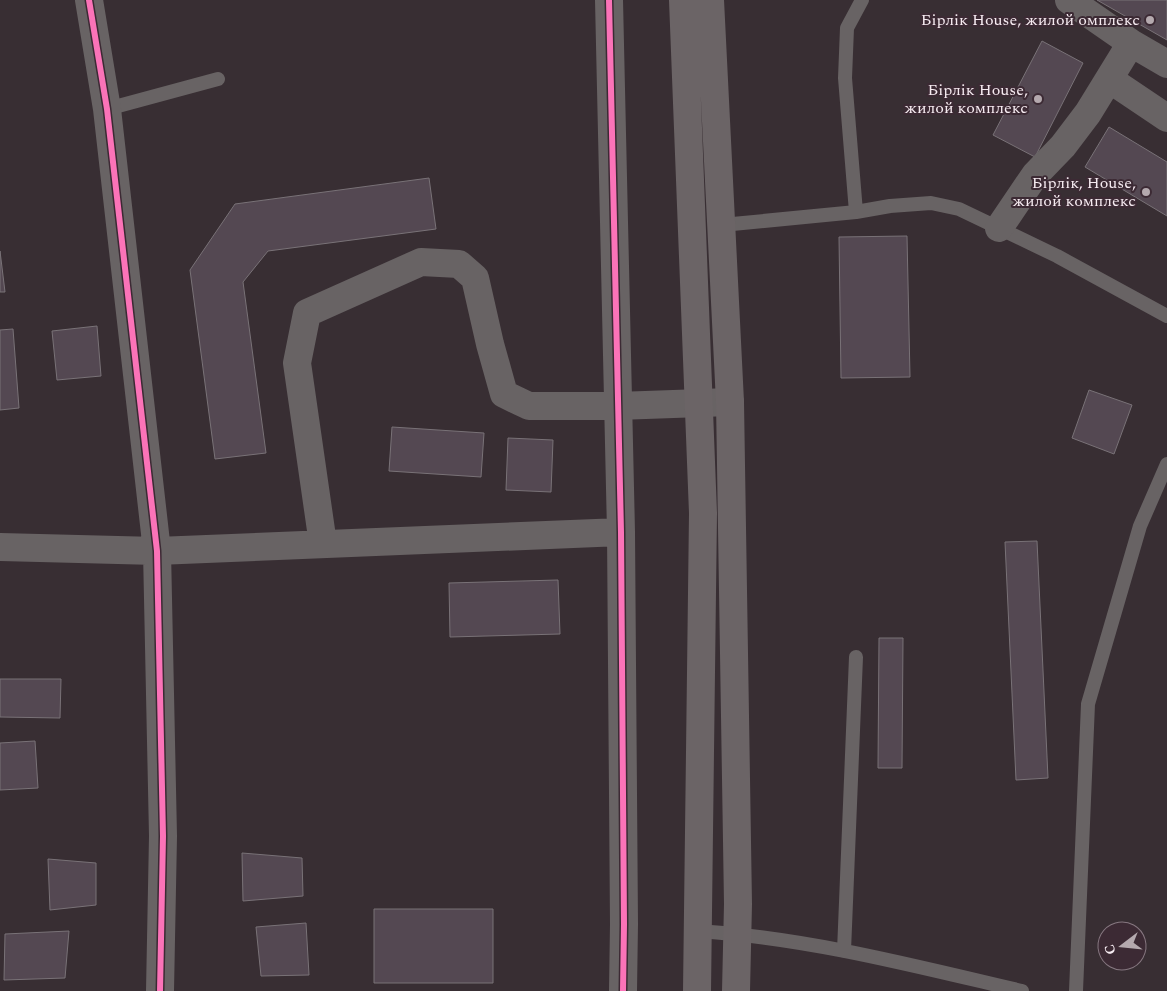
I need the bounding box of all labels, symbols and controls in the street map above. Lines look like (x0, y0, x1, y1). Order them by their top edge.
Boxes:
place label: Бірлік House, жилой омплекс (921, 8, 1140, 32)
marker: Бірлік House, жилой омплекс (1144, 14, 1156, 26)
place label: Бірлік House, жилой комплекс (905, 78, 1028, 120)
marker: Бірлік House, жилой комплекс (1032, 93, 1044, 105)
place label: Бірлік, House, жилой комплекс (1013, 171, 1136, 213)
marker: Бірлік, House, жилой комплекс (1140, 186, 1152, 198)
north arrow (1097, 921, 1147, 971)
text: С (1099, 942, 1121, 957)

